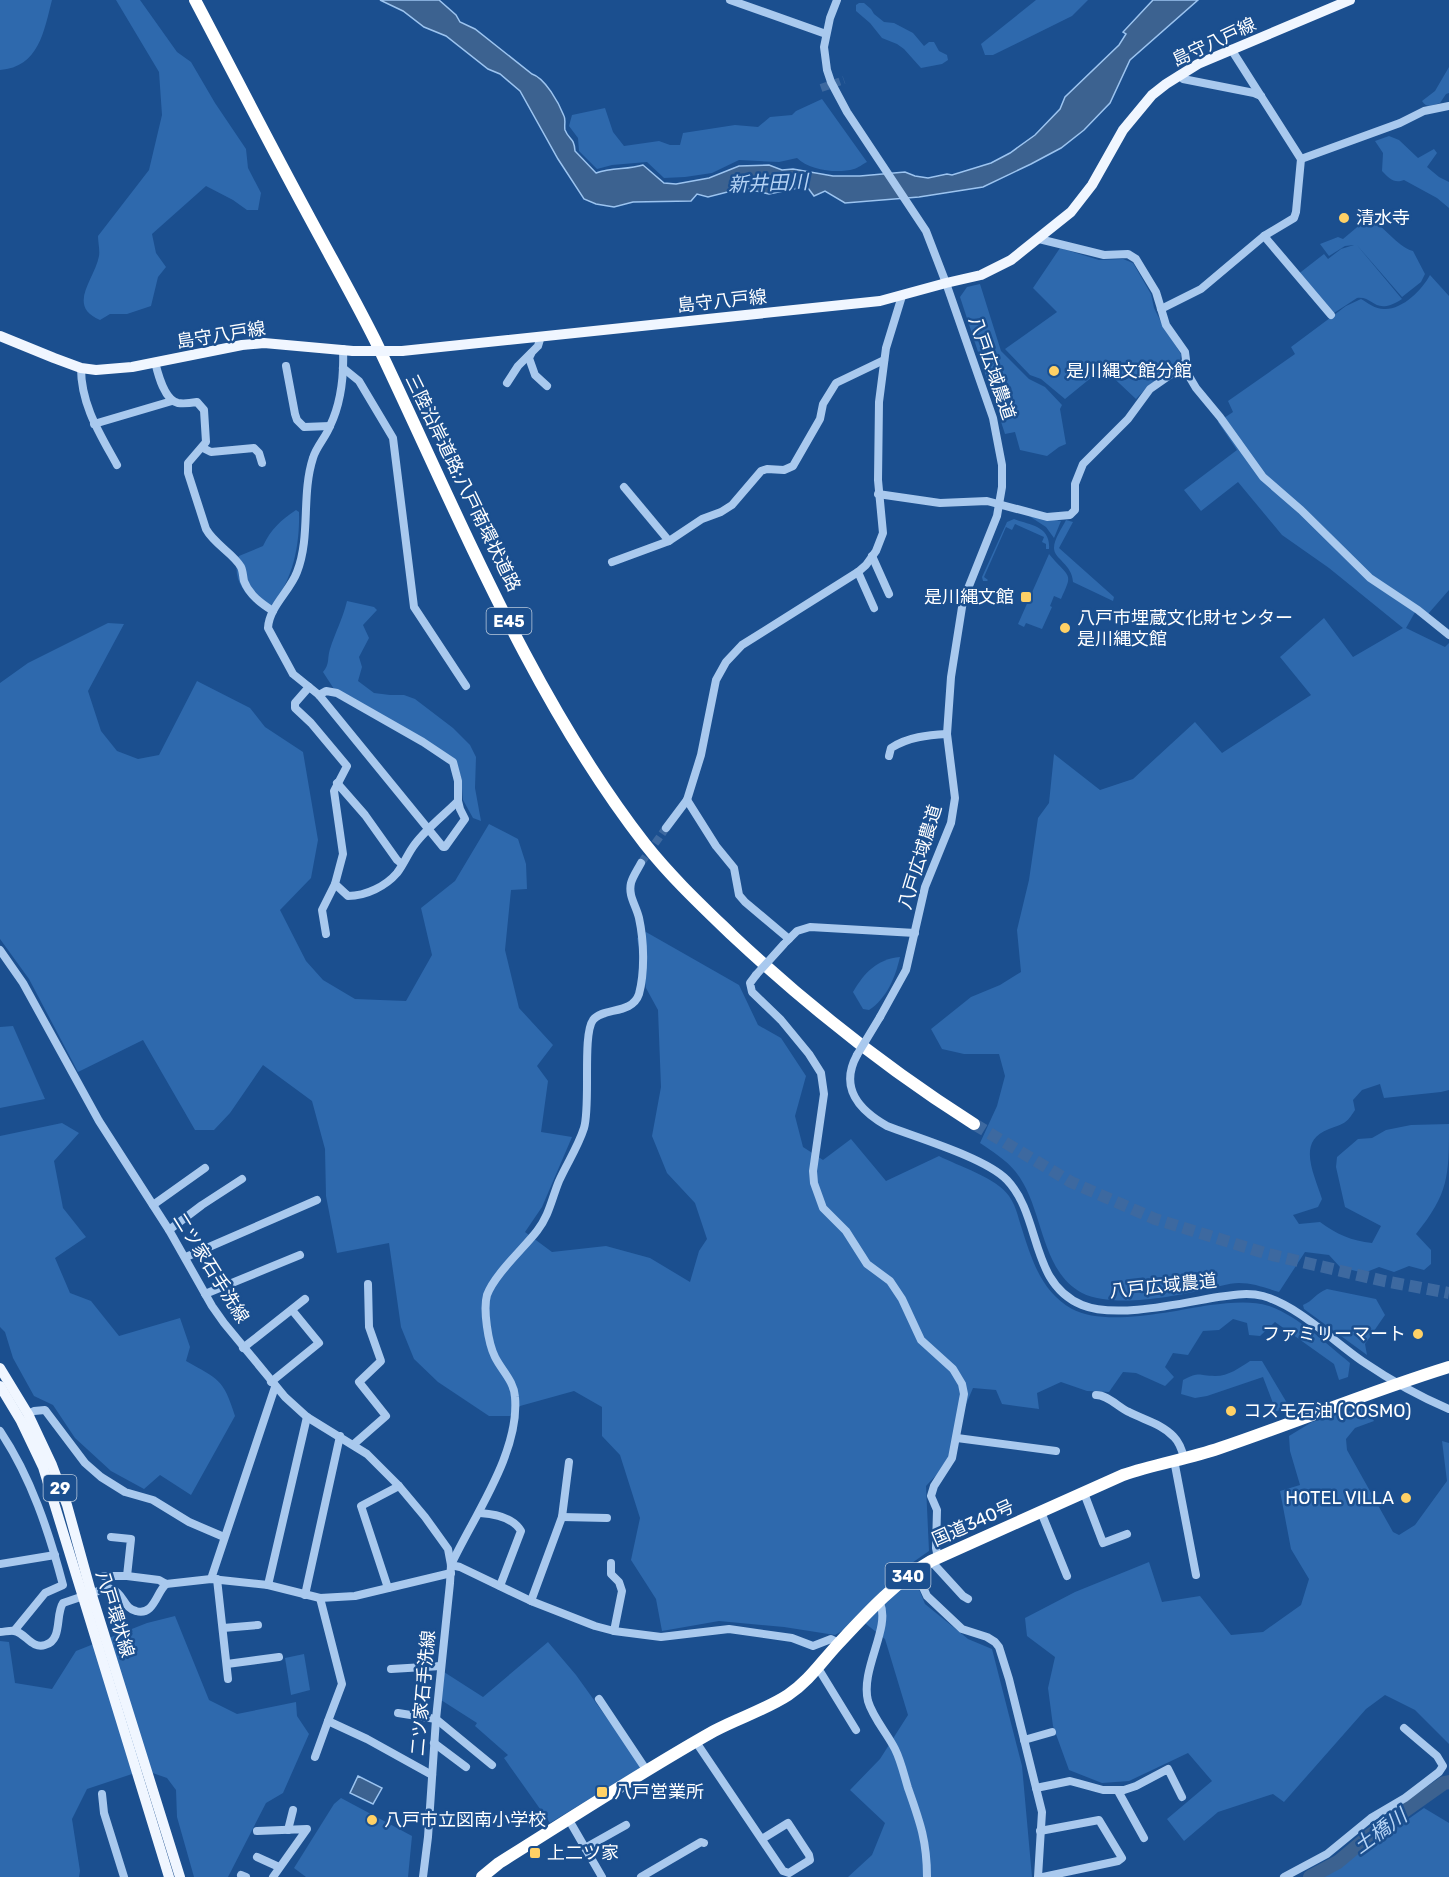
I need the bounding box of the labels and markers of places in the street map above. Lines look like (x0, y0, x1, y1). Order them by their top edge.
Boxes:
place label: 清水寺 (1356, 207, 1410, 229)
marker: 清水寺 (1337, 211, 1351, 225)
place label: 是川縄文館分館 (1066, 360, 1192, 382)
marker: 是川縄文館分館 (1047, 364, 1061, 378)
place label: 是川縄文館 (924, 586, 1014, 608)
marker: 是川縄文館 (1019, 590, 1033, 604)
place label: 八戸市埋蔵文化財センター 是川縄文館 (1077, 607, 1293, 650)
marker: 八戸市埋蔵文化財センター 是川縄文館 (1058, 621, 1072, 635)
place label: ファミリーマート (1262, 1323, 1406, 1345)
marker: ファミリーマート (1411, 1327, 1425, 1341)
place label: コスモ石油 (COSMO) (1243, 1400, 1411, 1422)
marker: コスモ石油 (COSMO) (1224, 1404, 1238, 1418)
place label: HOTEL VILLA (1285, 1487, 1394, 1509)
marker: HOTEL VILLA (1399, 1491, 1413, 1505)
place label: 八戸営業所 (614, 1781, 704, 1803)
marker: 八戸営業所 (595, 1785, 609, 1799)
place label: 八戸市立図南小学校 (384, 1809, 546, 1831)
marker: 八戸市立図南小学校 (365, 1813, 379, 1827)
place label: 上二ツ家 (547, 1842, 619, 1864)
marker: 上二ツ家 (528, 1846, 542, 1860)

